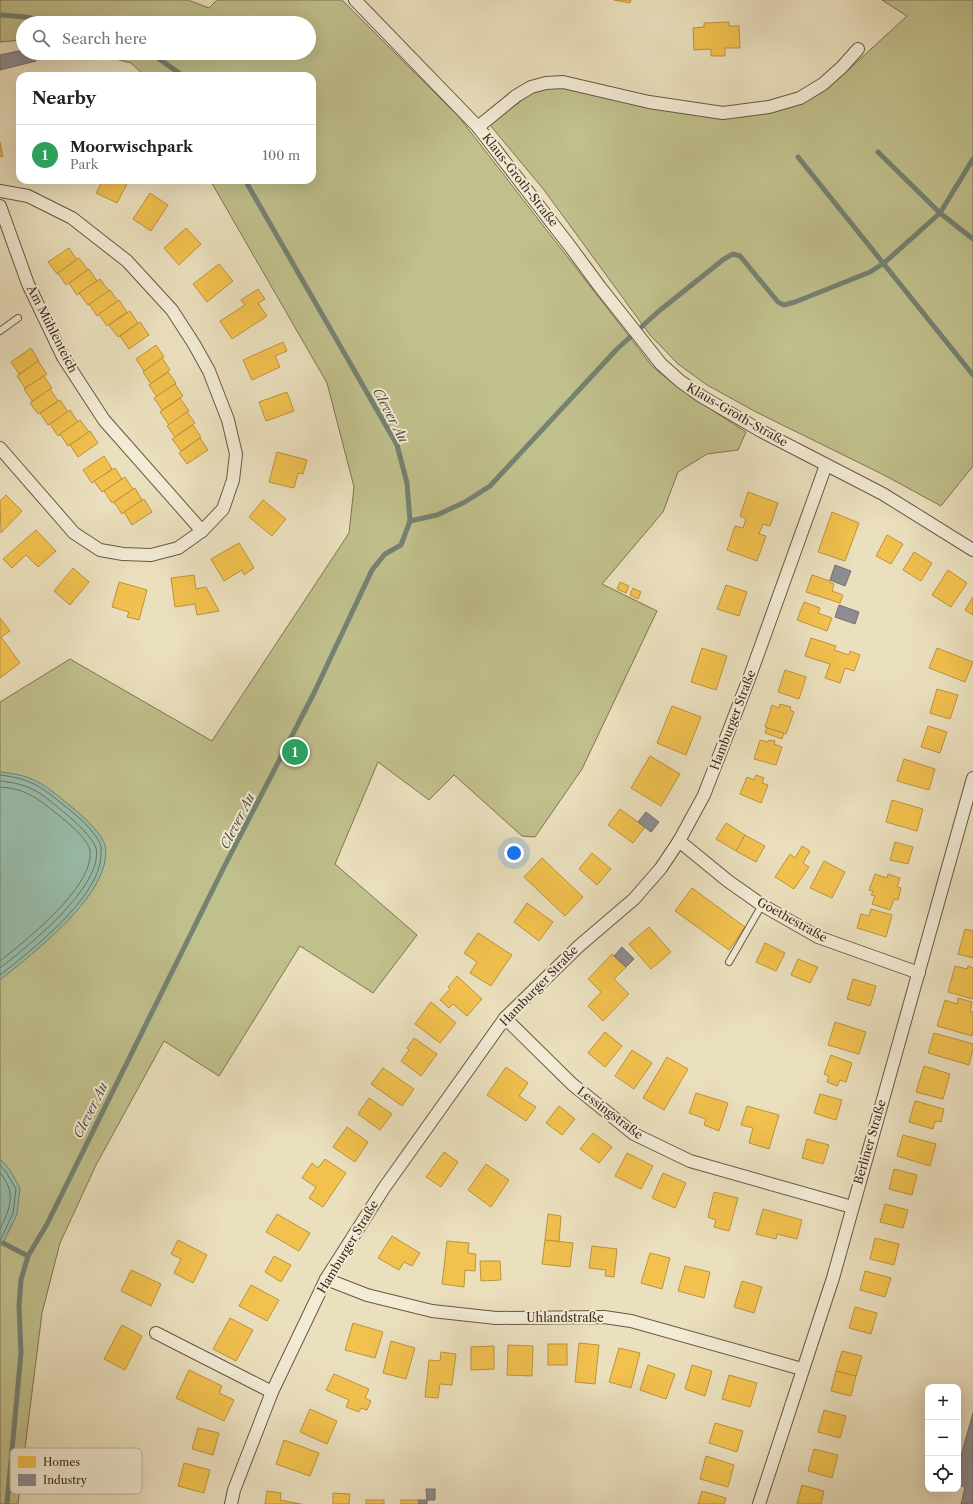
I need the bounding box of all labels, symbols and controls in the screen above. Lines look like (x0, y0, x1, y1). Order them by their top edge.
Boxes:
search box (16, 16, 316, 60)
icon: search (30, 27, 52, 49)
text: Search here (62, 29, 147, 48)
text: Nearby (32, 88, 96, 108)
street label: Klaus-Groth-Straße (479, 130, 562, 230)
text: Moorwischpark (70, 137, 193, 156)
text: 1 (42, 147, 48, 163)
text: 100 m (262, 147, 300, 163)
text: Park (70, 156, 98, 172)
street label: Am Mühlenteich (23, 282, 81, 375)
street label: Klaus-Groth-Straße (684, 379, 791, 450)
water label: Clever Au (370, 385, 412, 446)
street label: Hamburger Straße (707, 667, 759, 772)
pin: 1 (282, 737, 308, 767)
water label: Clever Au (216, 790, 258, 851)
your location (504, 843, 524, 863)
street label: Goethestraße (754, 894, 830, 945)
street label: Hamburger Straße (496, 942, 581, 1029)
water label: Clever Au (69, 1079, 111, 1140)
street label: Lessingstraße (575, 1083, 646, 1142)
street label: Berliner Straße (850, 1098, 889, 1186)
street label: Hamburger Straße (314, 1197, 381, 1296)
street label: Uhlandstraße (526, 1310, 604, 1325)
map controls (925, 1384, 961, 1492)
button: + (925, 1384, 961, 1420)
button: − (925, 1420, 961, 1456)
legend (10, 1448, 142, 1494)
text: Homes (43, 1455, 80, 1469)
button: locate (925, 1456, 961, 1492)
text: Industry (43, 1473, 88, 1487)

